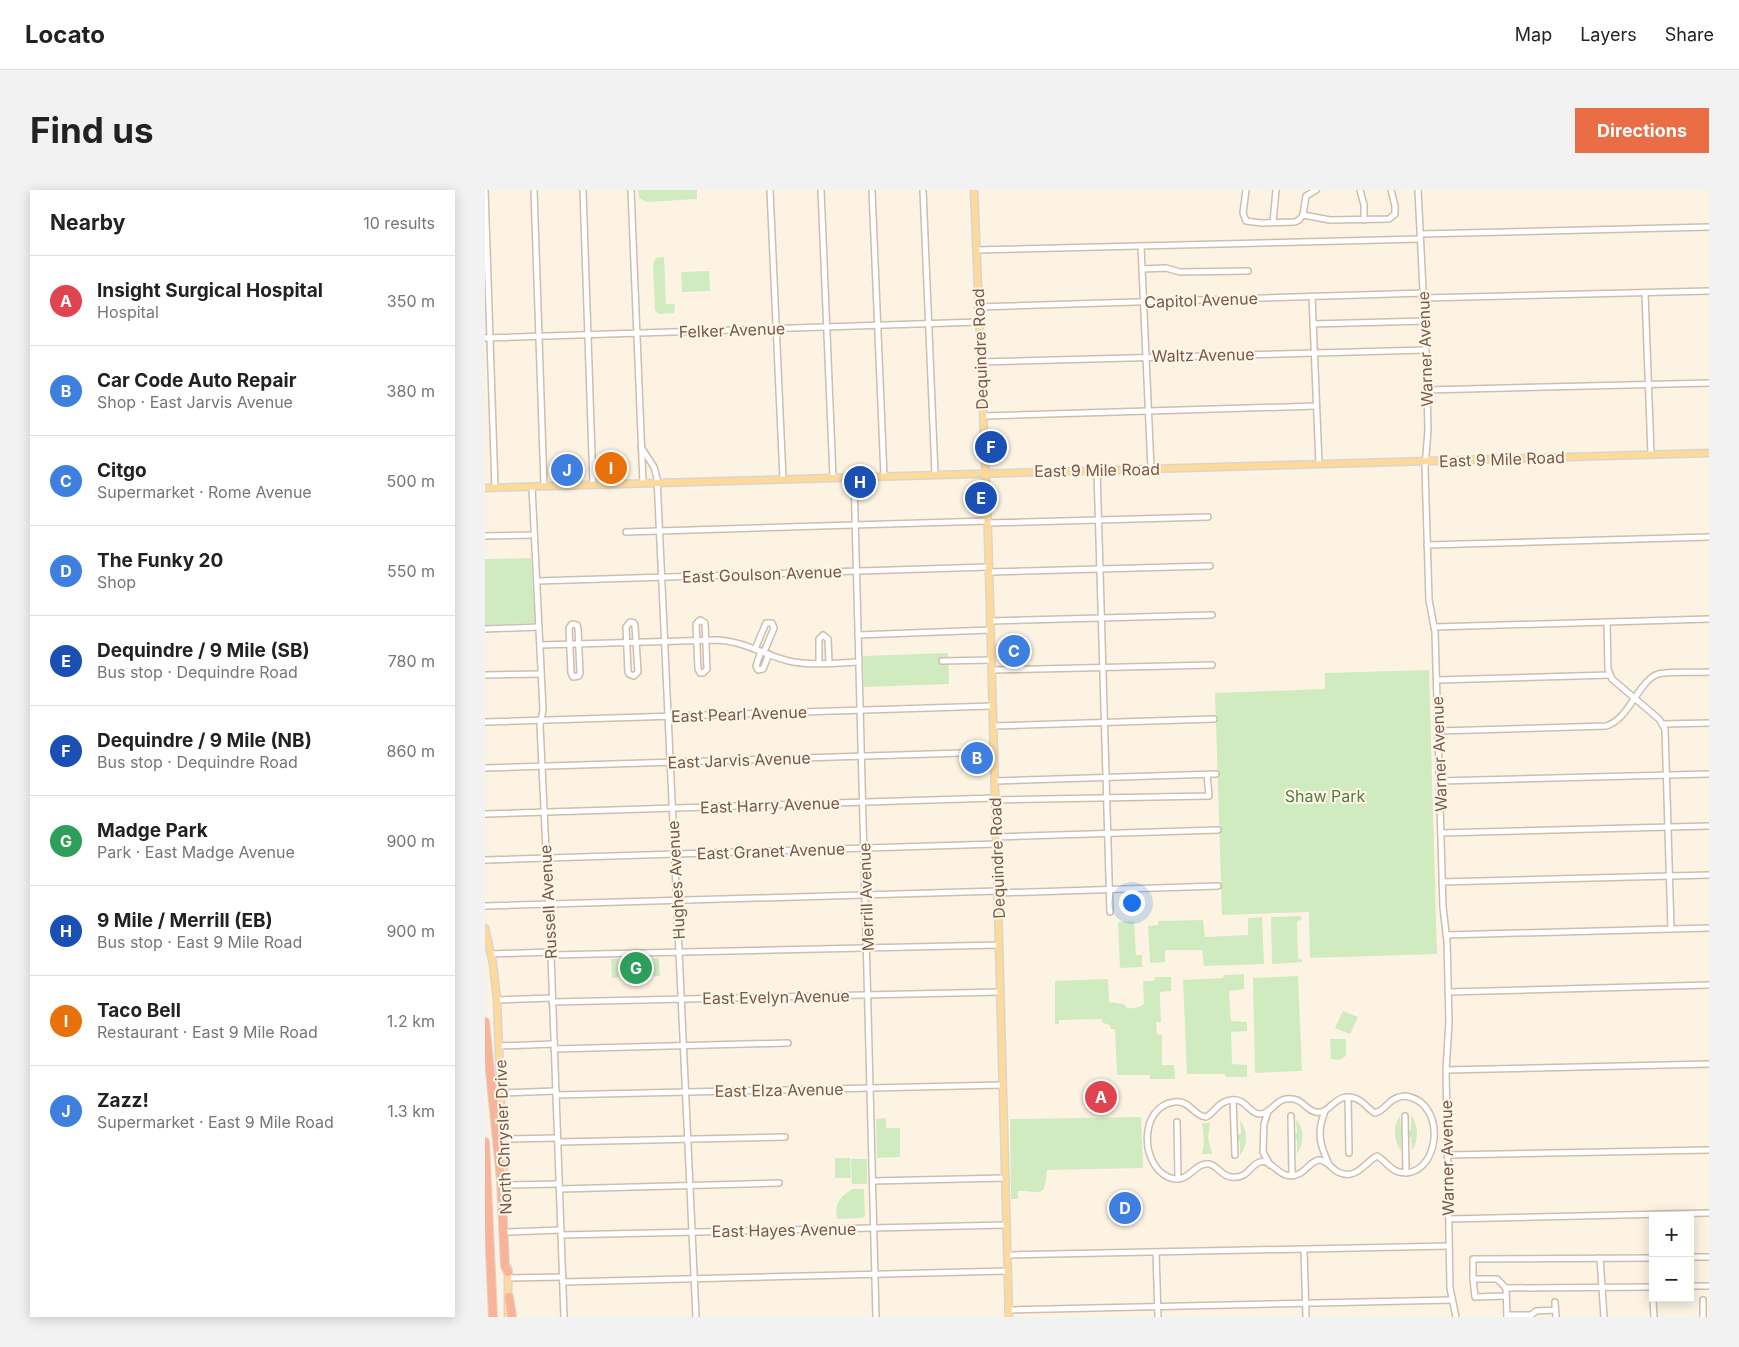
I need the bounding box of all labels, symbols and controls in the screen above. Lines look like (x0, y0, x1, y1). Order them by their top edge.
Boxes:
text: Locato (25, 20, 105, 49)
text: Map (1515, 24, 1552, 45)
text: Layers (1580, 24, 1637, 45)
text: Share (1665, 24, 1714, 45)
button: Directions (1575, 108, 1709, 153)
text: Find us (30, 109, 154, 151)
text: Nearby (50, 210, 125, 235)
text: 10 results (363, 213, 435, 233)
text: Insight Surgical Hospital (97, 279, 323, 302)
street label: Dequindre Road (968, 288, 992, 410)
street label: Capitol Avenue (1144, 288, 1258, 312)
text: A (60, 291, 72, 311)
text: 350 m (387, 291, 435, 311)
street label: Warner Avenue (1413, 291, 1437, 407)
text: Hospital (97, 302, 159, 322)
street label: Felker Avenue (678, 318, 786, 342)
street label: Waltz Avenue (1151, 344, 1255, 366)
text: Car Code Auto Repair (97, 369, 296, 392)
text: B (61, 381, 71, 401)
text: 380 m (387, 381, 435, 401)
text: Shop · East Jarvis Avenue (97, 392, 293, 412)
pin: F (975, 428, 1007, 466)
street label: East 9 Mile Road (1439, 447, 1565, 471)
pin: I (595, 449, 627, 487)
pin: J (551, 451, 583, 489)
text: Citgo (97, 459, 147, 482)
street label: East 9 Mile Road (1034, 459, 1160, 481)
pin: H (844, 463, 876, 501)
text: C (60, 471, 72, 491)
text: 500 m (387, 471, 435, 491)
pin: E (965, 479, 997, 517)
text: Supermarket · Rome Avenue (97, 482, 312, 502)
text: The Funky 20 (97, 549, 223, 572)
text: D (60, 561, 72, 581)
text: 550 m (387, 561, 435, 581)
street label: East Goulson Avenue (682, 561, 842, 587)
text: Shop (97, 572, 136, 592)
pin: C (998, 632, 1030, 670)
text: Dequindre / 9 Mile (SB) (97, 639, 310, 662)
text: E (61, 651, 71, 671)
text: 780 m (388, 651, 435, 671)
text: Bus stop · Dequindre Road (97, 662, 298, 682)
street label: Warner Avenue (1427, 696, 1451, 812)
street label: East Pearl Avenue (671, 702, 807, 726)
text: Dequindre / 9 Mile (NB) (97, 729, 312, 752)
pin: B (961, 739, 993, 777)
text: F (61, 741, 71, 761)
text: 860 m (387, 741, 435, 761)
street label: East Jarvis Avenue (667, 748, 811, 772)
text: Bus stop · Dequindre Road (97, 752, 298, 772)
park label: Shaw Park (1285, 786, 1366, 806)
street label: East Harry Avenue (700, 793, 840, 817)
street label: Dequindre Road (985, 797, 1009, 919)
text: Madge Park (97, 819, 208, 842)
street label: Hughes Avenue (663, 820, 689, 940)
text: G (60, 831, 72, 851)
text: 900 m (386, 831, 435, 851)
street label: East Granet Avenue (696, 838, 846, 864)
text: Park · East Madge Avenue (97, 842, 295, 862)
street label: Merrill Avenue (854, 842, 878, 952)
street label: Russell Avenue (535, 844, 561, 960)
your location (1119, 890, 1145, 916)
text: 9 Mile / Merrill (EB) (97, 909, 273, 932)
text: H (60, 921, 72, 941)
text: 900 m (386, 921, 435, 941)
text: Bus stop · East 9 Mile Road (97, 932, 302, 952)
pin: G (620, 949, 652, 987)
street label: East Evelyn Avenue (702, 986, 850, 1008)
text: Taco Bell (97, 999, 181, 1022)
text: I (64, 1011, 68, 1031)
text: 1.2 km (387, 1011, 435, 1031)
text: Restaurant · East 9 Mile Road (97, 1022, 318, 1042)
street label: North Chrysler Drive (490, 1059, 516, 1215)
pin: A (1085, 1078, 1117, 1116)
street label: East Elza Avenue (714, 1079, 844, 1101)
text: Zazz! (97, 1089, 149, 1112)
street label: Warner Avenue (1436, 1100, 1458, 1216)
text: J (61, 1101, 71, 1121)
text: 1.3 km (387, 1101, 435, 1121)
text: Supermarket · East 9 Mile Road (97, 1112, 334, 1132)
pin: D (1109, 1189, 1141, 1227)
map controls (1649, 1212, 1694, 1302)
button: + (1649, 1212, 1694, 1257)
street label: East Hayes Avenue (712, 1219, 856, 1241)
button: − (1649, 1257, 1694, 1302)

